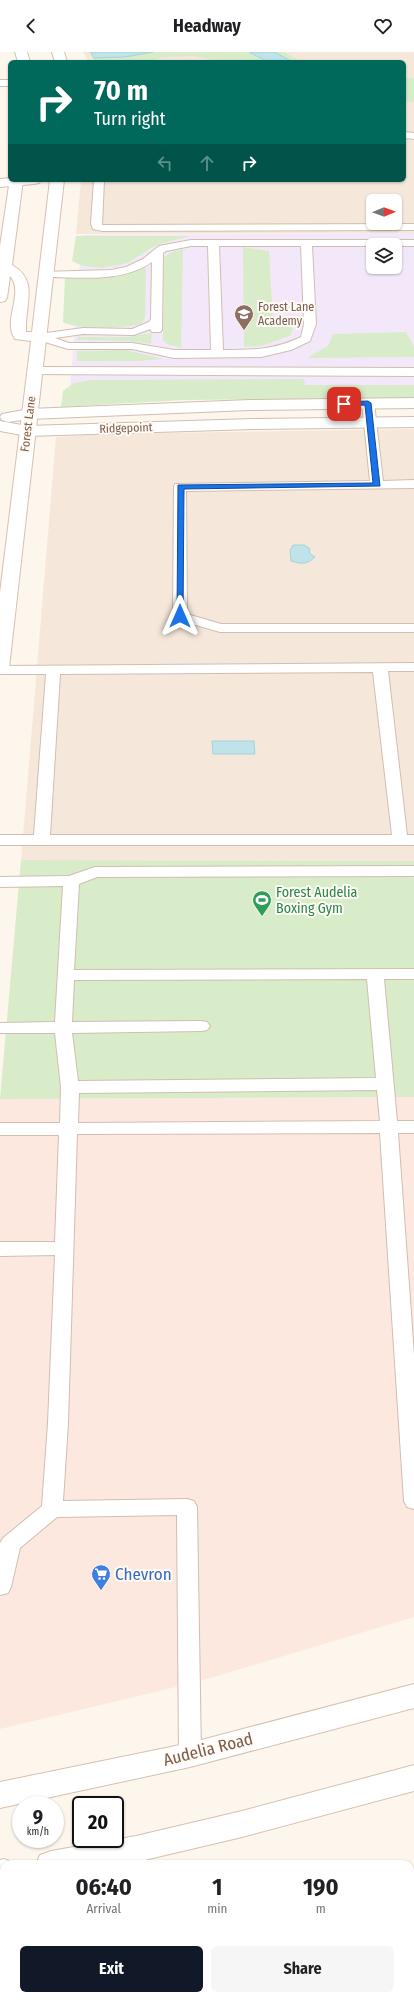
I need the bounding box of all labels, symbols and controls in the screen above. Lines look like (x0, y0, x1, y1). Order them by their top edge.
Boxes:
icon: back (20, 15, 42, 37)
text: Headway (173, 15, 241, 37)
icon: heart (372, 15, 394, 37)
text: 70 m (94, 74, 148, 107)
icon: right (28, 76, 80, 128)
text: Turn right (94, 108, 166, 130)
icon: left (154, 152, 176, 174)
icon: ahead (196, 152, 218, 174)
icon: right (238, 152, 260, 174)
north arrow (366, 194, 402, 230)
map controls (366, 194, 402, 274)
button: layers (366, 238, 402, 274)
place label: Forest Lane Academy (258, 300, 314, 328)
school or university icon: Forest Lane Academy (233, 303, 255, 331)
pin (327, 387, 361, 421)
icon: arrive (333, 393, 355, 415)
street label: Forest Lane (18, 395, 38, 453)
street label: Ridgepoint (99, 420, 153, 436)
position arrow (159, 595, 201, 637)
place label: Forest Audelia Boxing Gym (276, 884, 358, 917)
sports icon: Forest Audelia Boxing Gym (251, 889, 273, 917)
supermarket icon: Chevron (90, 1563, 112, 1591)
place label: Chevron (115, 1564, 172, 1585)
street label: Audelia Road (161, 1728, 255, 1771)
speed limit sign: 20 (72, 1796, 124, 1848)
text: 9 (33, 1805, 43, 1829)
text: km/h (27, 1826, 49, 1838)
text: 06:40 (75, 1873, 132, 1901)
text: 1 (212, 1873, 222, 1901)
text: 190 (303, 1873, 339, 1901)
text: Arrival (86, 1901, 121, 1916)
text: min (207, 1901, 227, 1916)
text: m (316, 1901, 326, 1916)
button: Exit (20, 1946, 203, 1992)
button: Share (211, 1946, 394, 1992)

